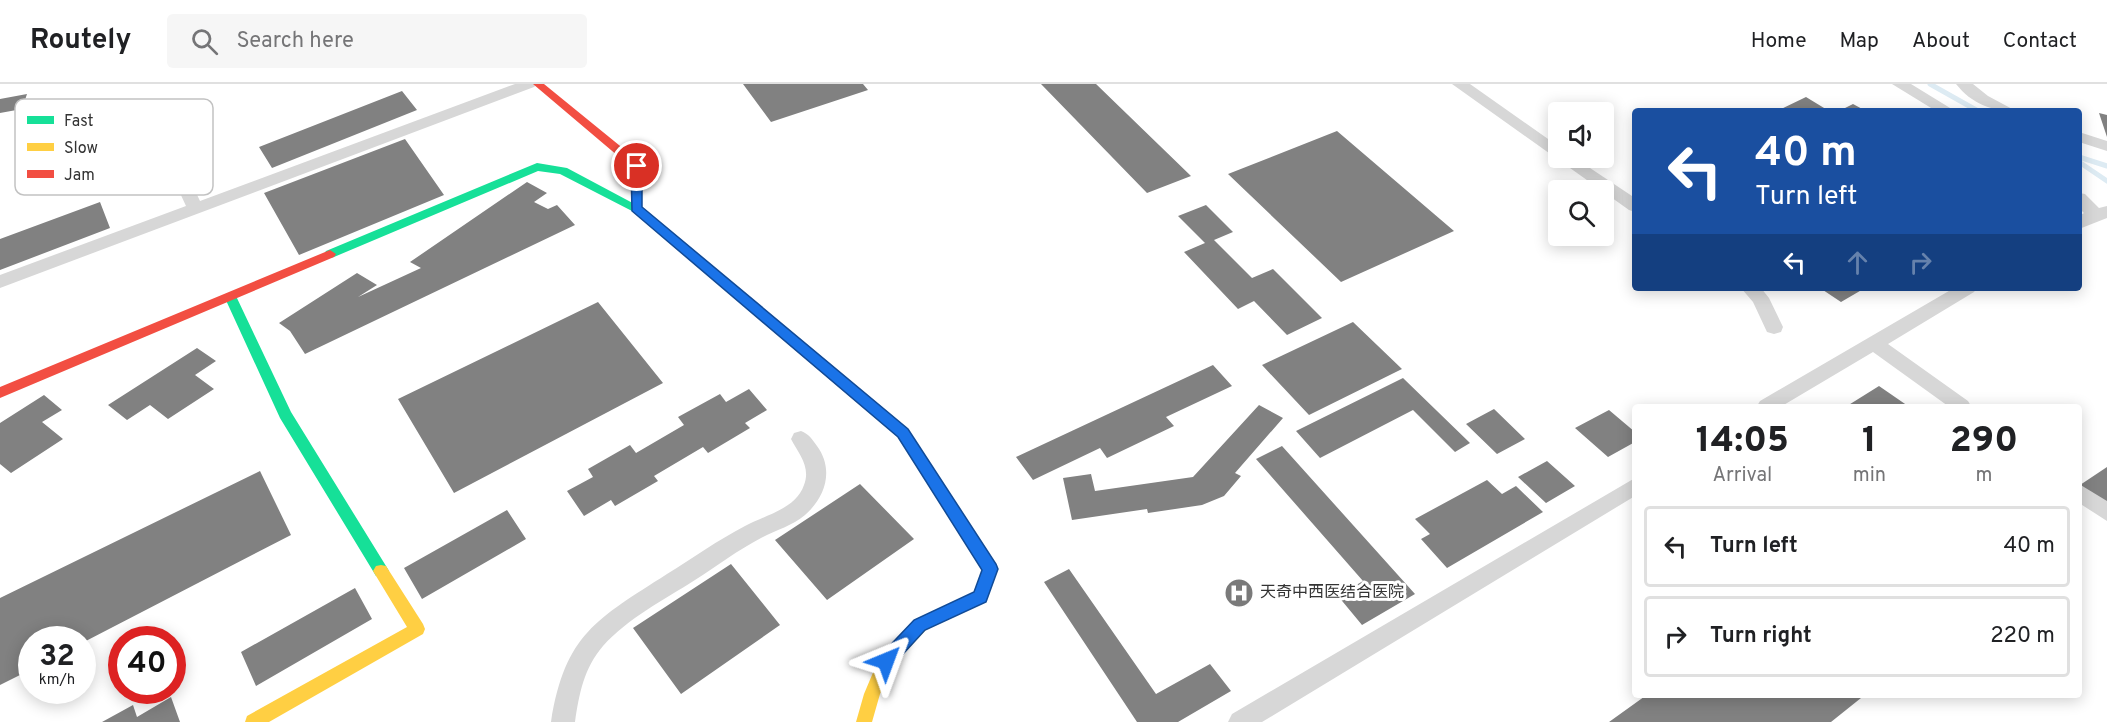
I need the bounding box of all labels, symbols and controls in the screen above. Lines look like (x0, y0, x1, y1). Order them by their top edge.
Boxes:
search box (167, 14, 587, 68)
text: Routely (30, 23, 131, 59)
icon: search (188, 25, 221, 58)
text: Search here (236, 28, 354, 55)
text: Home (1751, 28, 1807, 55)
text: Map (1840, 28, 1879, 55)
text: About (1912, 28, 1970, 55)
text: Contact (2003, 28, 2077, 55)
legend (15, 99, 213, 195)
map controls (1548, 102, 1614, 246)
button: sound (1548, 102, 1614, 168)
text: Fast (64, 112, 94, 132)
text: 40 m (1755, 128, 1857, 181)
icon: left (1656, 132, 1734, 210)
text: Slow (64, 139, 98, 159)
pin (611, 140, 662, 191)
icon: arrive (620, 149, 653, 182)
text: Jam (64, 166, 95, 186)
button: search (1548, 180, 1614, 246)
text: Turn left (1755, 180, 1857, 214)
icon: left (1778, 246, 1811, 279)
icon: ahead (1841, 246, 1874, 279)
icon: right (1904, 246, 1937, 279)
text: 14:05 (1696, 419, 1789, 465)
text: 1 (1862, 419, 1877, 465)
text: 290 (1950, 419, 2018, 465)
text: Arrival (1713, 463, 1772, 489)
text: min (1853, 463, 1886, 489)
text: m (1976, 463, 1992, 489)
icon: left (1659, 530, 1692, 563)
text: Turn left (1710, 533, 1798, 560)
text: 40 m (2003, 533, 2055, 560)
hospital icon: 天奇中西医结合医院 (1223, 577, 1255, 609)
place label: 天奇中西医结合医院 (1260, 583, 1404, 603)
icon: right (1659, 620, 1692, 653)
text: Turn right (1710, 623, 1812, 650)
text: 220 m (1990, 623, 2055, 650)
speed limit sign: 40 (108, 626, 186, 704)
position arrow (854, 629, 918, 693)
text: 32 (39, 639, 75, 676)
text: km/h (39, 671, 75, 690)

